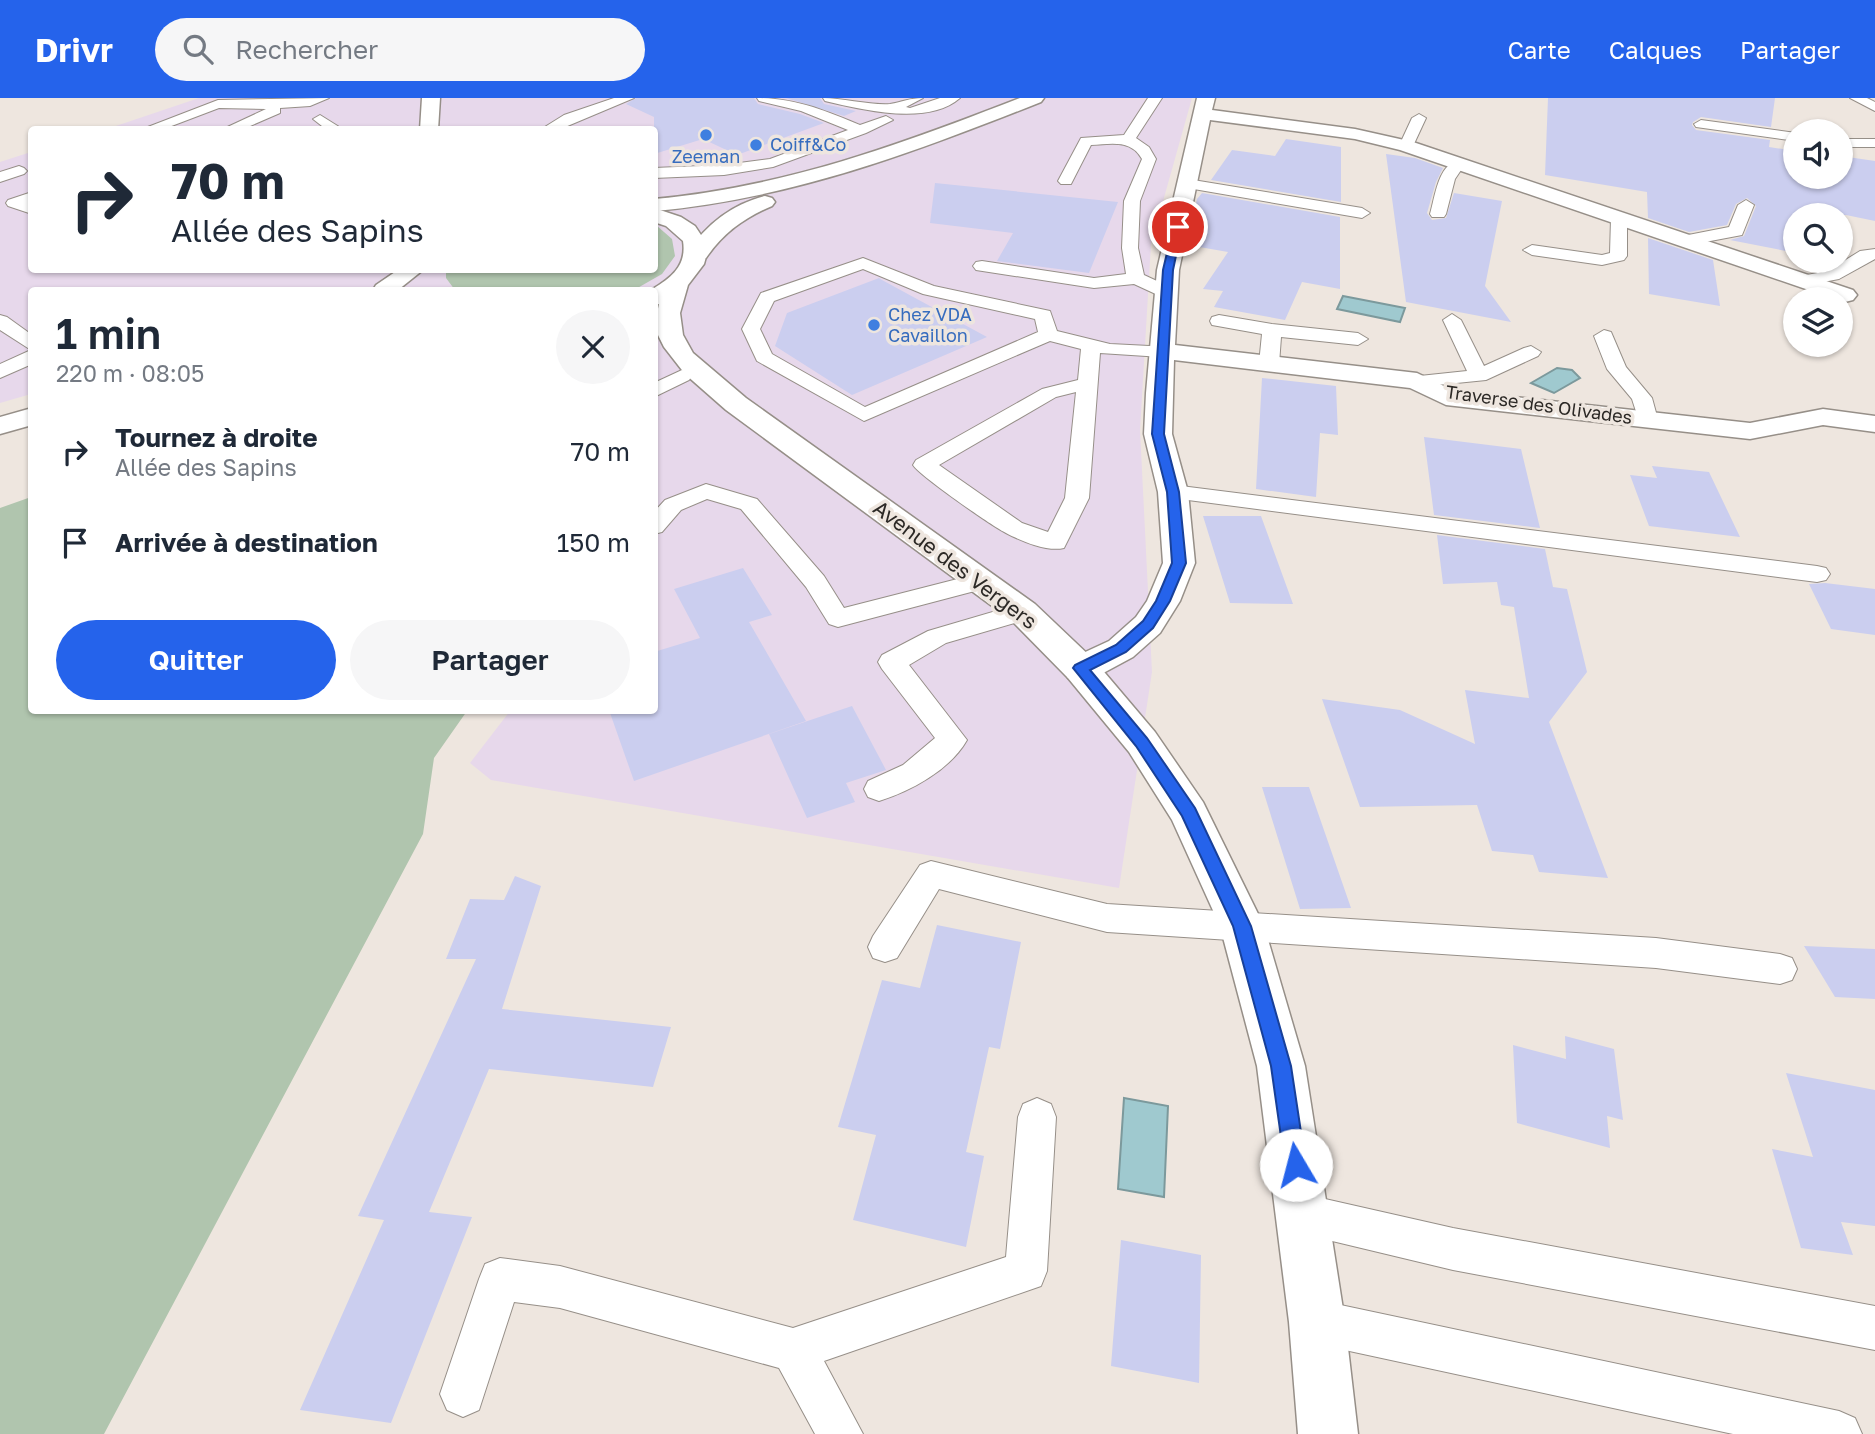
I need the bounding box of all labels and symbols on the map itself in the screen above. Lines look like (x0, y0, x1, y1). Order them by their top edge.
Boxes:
marker: Zeeman (698, 127, 714, 143)
place label: Coiff&Co (770, 133, 846, 155)
marker: Coiff&Co (748, 137, 764, 153)
place label: Zeeman (672, 145, 740, 167)
pin (1148, 197, 1208, 257)
place label: Chez VDA Cavaillon (888, 303, 972, 346)
marker: Chez VDA Cavaillon (866, 317, 882, 333)
street label: Traverse des Olivades (1444, 380, 1634, 428)
street label: Avenue des Vergers (869, 494, 1043, 634)
position arrow (1259, 1128, 1333, 1202)

